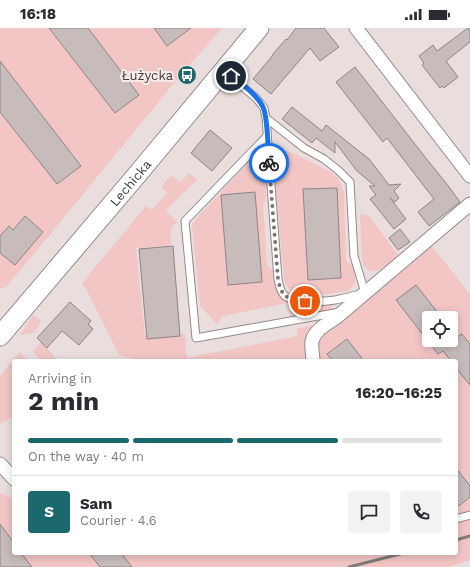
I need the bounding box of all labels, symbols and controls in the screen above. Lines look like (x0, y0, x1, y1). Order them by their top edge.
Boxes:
text: 16:18 (20, 5, 56, 23)
pin (214, 59, 248, 93)
bus stop icon: Łużycka (176, 64, 198, 86)
icon: home (220, 65, 242, 87)
place label: Łużycka (121, 68, 174, 83)
courier (249, 143, 289, 183)
icon: bike (258, 152, 280, 174)
street label: Lechicka (107, 156, 155, 209)
pin (288, 284, 322, 318)
icon: bag (294, 290, 316, 312)
map controls (422, 311, 458, 347)
button: locate (422, 311, 458, 347)
text: Arriving in (28, 371, 92, 386)
text: 16:20–16:25 (355, 384, 442, 402)
text: 2 min (28, 386, 99, 416)
text: On the way · 40 m (28, 449, 144, 464)
button: chat (348, 491, 390, 533)
button: phone (400, 491, 442, 533)
text: Sam (80, 495, 112, 513)
text: S (44, 503, 54, 521)
text: Courier · 4.6 (80, 513, 157, 528)

